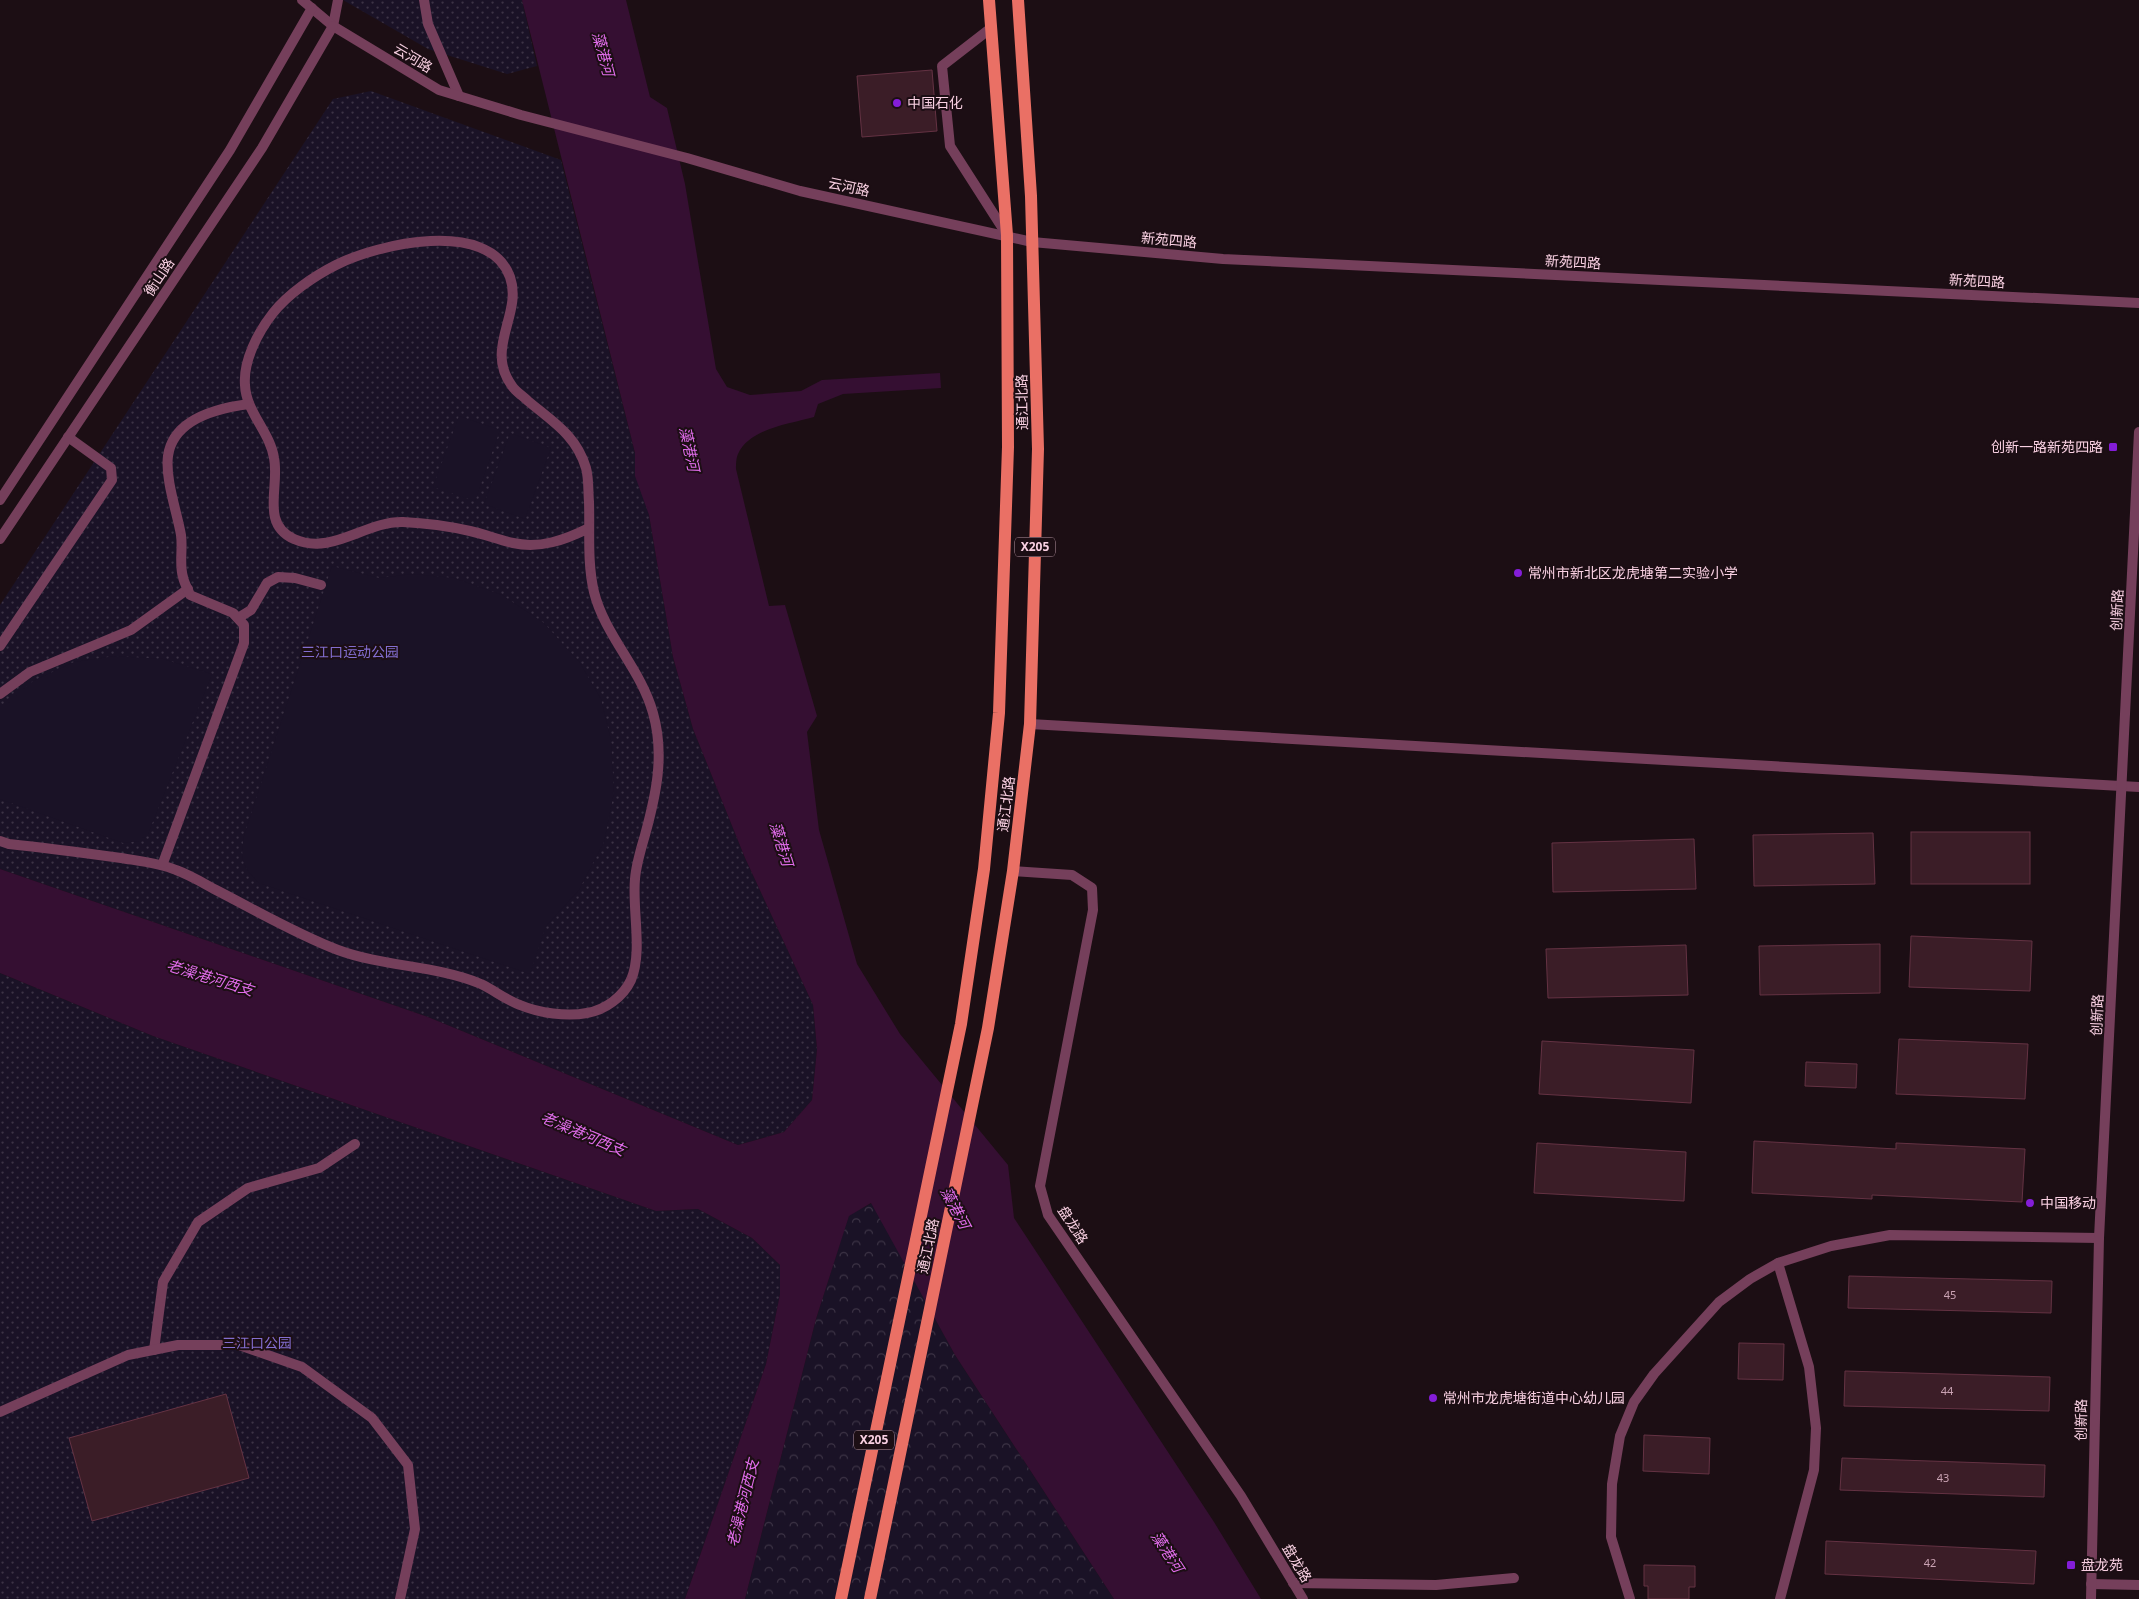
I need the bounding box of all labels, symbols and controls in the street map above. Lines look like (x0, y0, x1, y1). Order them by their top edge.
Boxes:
water label: 藻港河 (588, 29, 620, 81)
street label: 云河路 (390, 39, 436, 77)
place label: 中国石化 (907, 93, 963, 112)
marker: 中国石化 (891, 97, 903, 109)
street label: 云河路 (827, 173, 872, 200)
street label: 新苑四路 (1140, 228, 1198, 251)
street label: 新苑四路 (1545, 251, 1601, 272)
street label: 衡山路 (139, 254, 178, 299)
street label: 新苑四路 (1949, 270, 2005, 291)
street label: 通江北路 (1012, 374, 1031, 430)
water label: 藻港河 (676, 425, 705, 476)
place label: 创新一路新苑四路 (1991, 437, 2103, 456)
marker: 创新一路新苑四路 (2107, 441, 2119, 453)
road number: X205 (1015, 538, 1055, 556)
place label: 常州市新北区龙虎塘第二实验小学 (1528, 563, 1738, 582)
marker: 常州市新北区龙虎塘第二实验小学 (1512, 567, 1524, 579)
street label: 创新路 (2106, 589, 2127, 631)
park label: 三江口运动公园 (301, 642, 399, 661)
street label: 通江北路 (993, 775, 1018, 833)
water label: 藻港河 (766, 819, 799, 871)
water label: 老澡港河西支 (164, 954, 258, 1000)
street label: 创新路 (2086, 994, 2107, 1036)
water label: 老澡港河西支 (538, 1106, 631, 1161)
water label: 藻港河 (936, 1183, 977, 1235)
place label: 中国移动 (2040, 1193, 2096, 1212)
marker: 中国移动 (2024, 1197, 2036, 1209)
street label: 盘龙路 (1054, 1202, 1093, 1248)
street label: 通江北路 (912, 1217, 943, 1275)
house number: 45 (1944, 1287, 1956, 1302)
park label: 三江口公园 (222, 1333, 292, 1352)
house number: 44 (1941, 1383, 1954, 1398)
place label: 常州市龙虎塘街道中心幼儿园 (1443, 1388, 1625, 1407)
marker: 常州市龙虎塘街道中心幼儿园 (1427, 1392, 1439, 1404)
street label: 创新路 (2071, 1399, 2090, 1441)
road number: X205 (854, 1430, 894, 1450)
water label: 老澡港河西支 (721, 1455, 763, 1549)
house number: 43 (1937, 1470, 1949, 1485)
water label: 藻港河 (1147, 1527, 1190, 1578)
street label: 盘龙路 (1278, 1540, 1316, 1586)
house number: 42 (1924, 1555, 1936, 1570)
place label: 盘龙苑 (2081, 1555, 2123, 1574)
marker: 盘龙苑 (2065, 1559, 2077, 1571)

